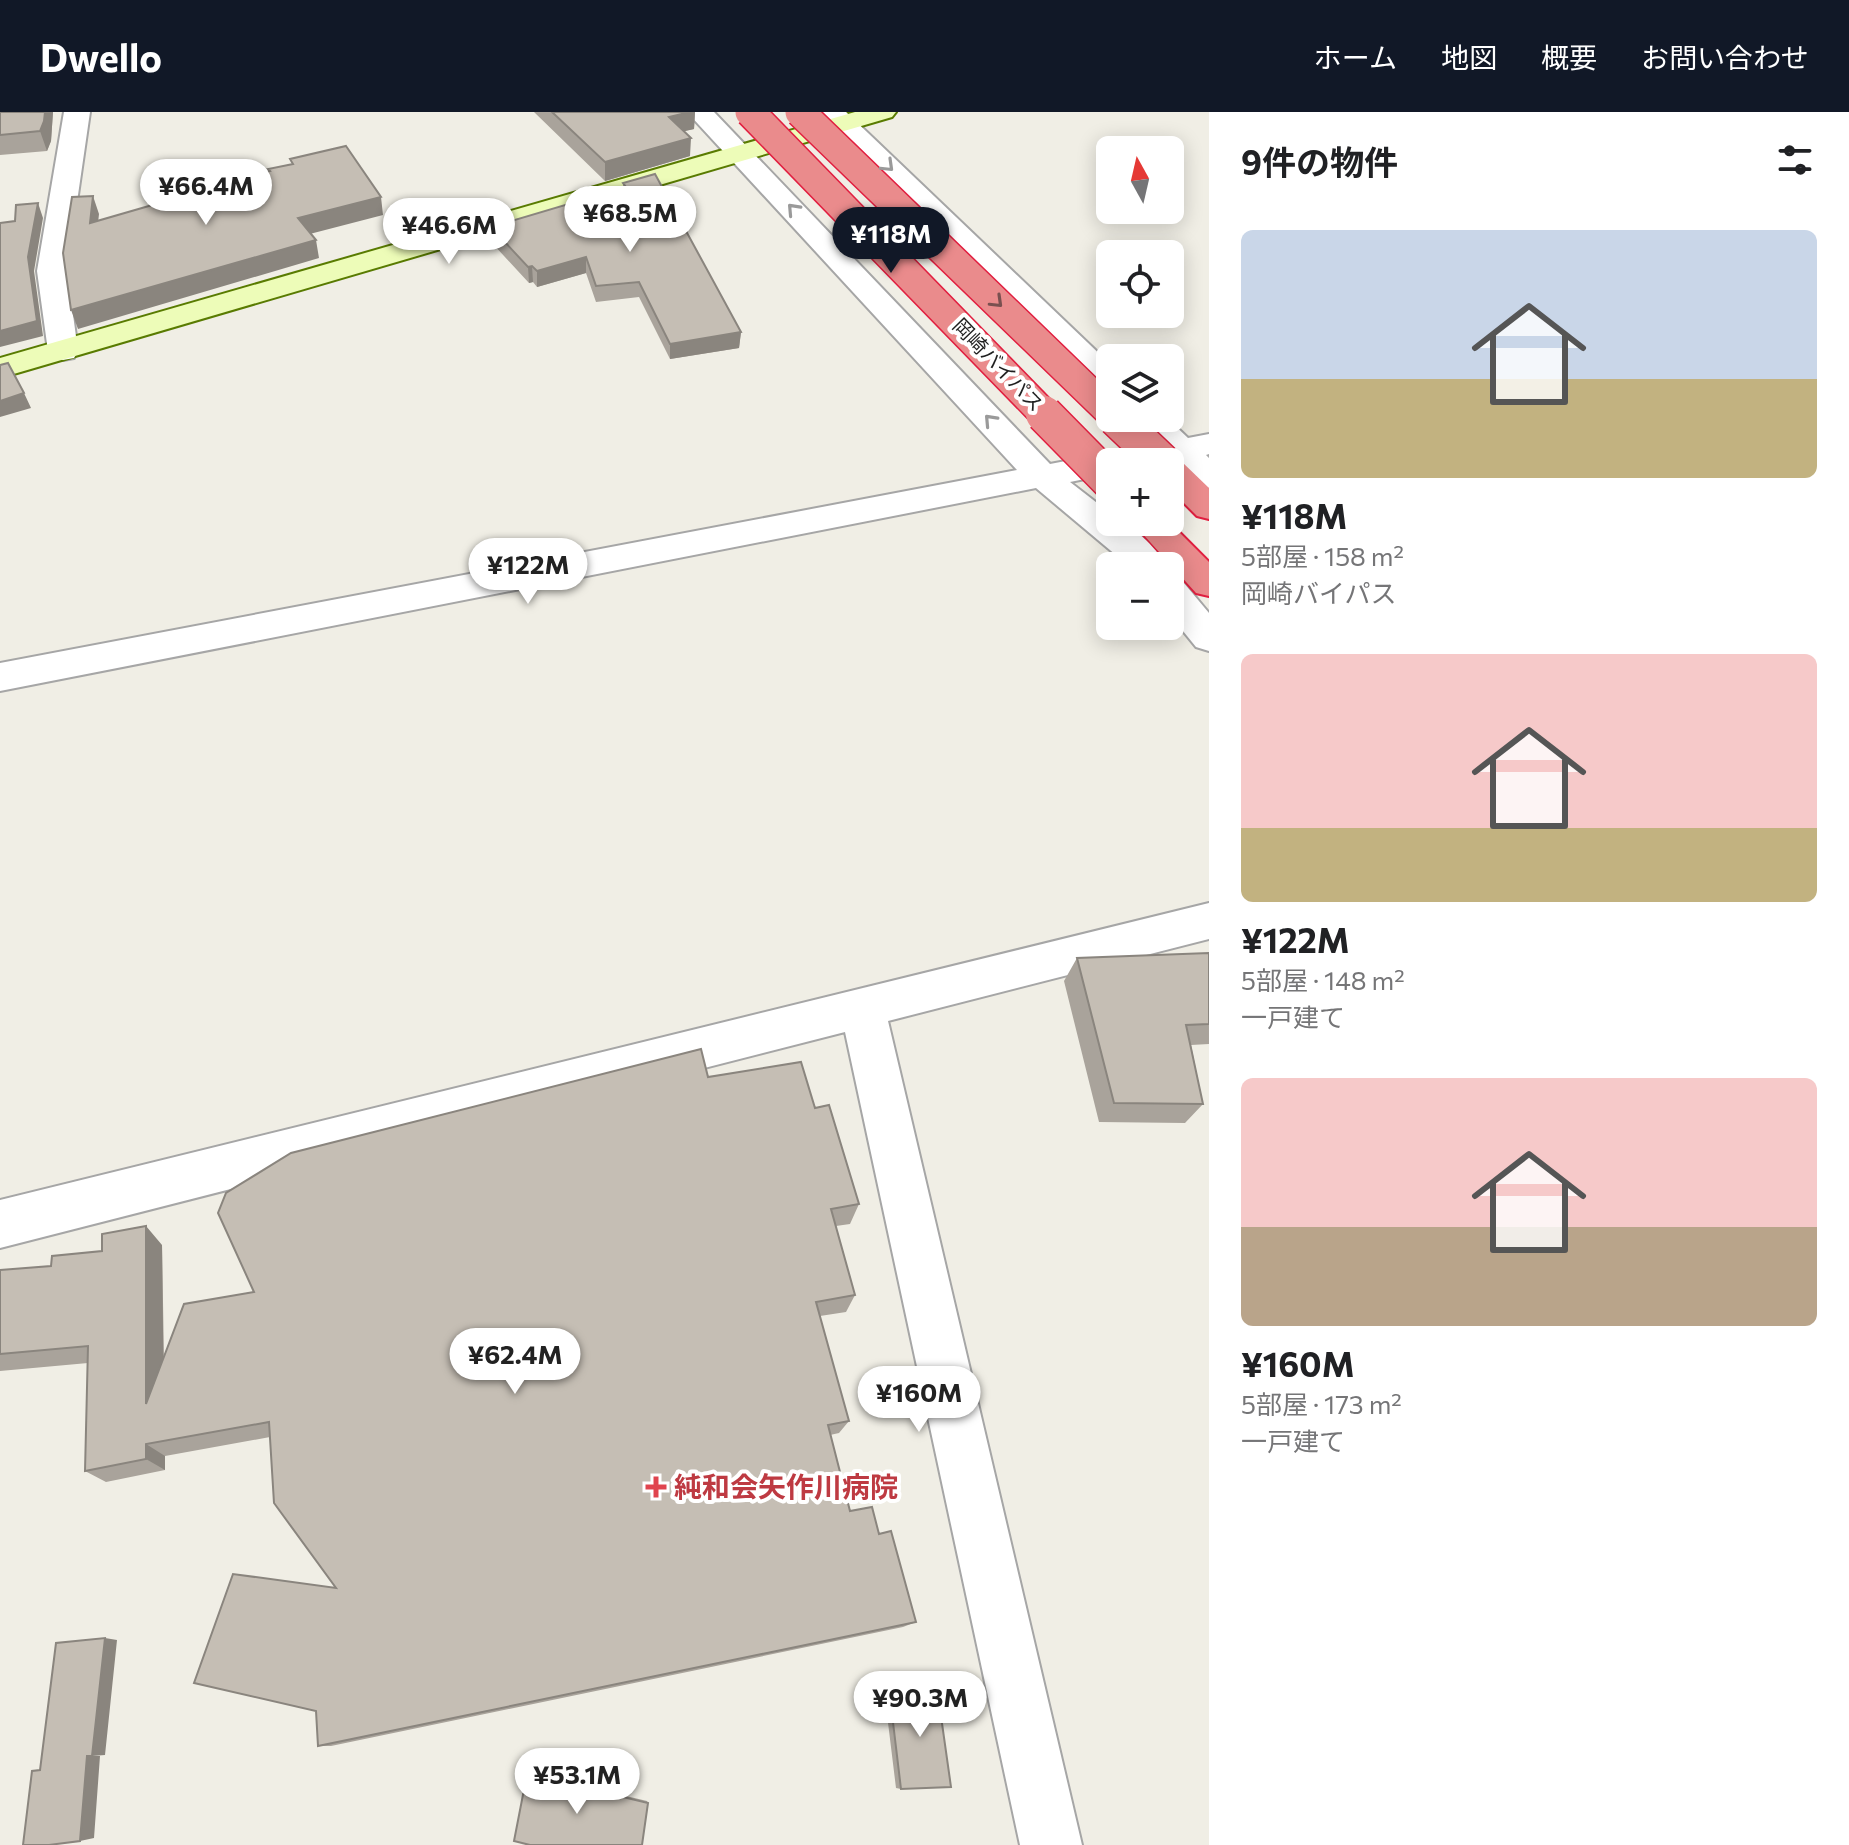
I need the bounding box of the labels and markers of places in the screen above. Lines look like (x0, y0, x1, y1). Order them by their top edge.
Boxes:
pin: ¥66.4M (141, 159, 271, 227)
pin: ¥68.5M (565, 186, 695, 254)
pin: ¥46.6M (384, 198, 514, 266)
pin: ¥118M (835, 207, 947, 275)
pin: ¥122M (472, 538, 584, 606)
pin: ¥62.4M (450, 1328, 580, 1396)
pin: ¥160M (863, 1366, 975, 1434)
place label: 純和会矢作川病院 (674, 1469, 898, 1503)
marker: 純和会矢作川病院 (645, 1476, 667, 1498)
pin: ¥90.3M (855, 1671, 985, 1739)
pin: ¥53.1M (512, 1748, 642, 1816)

